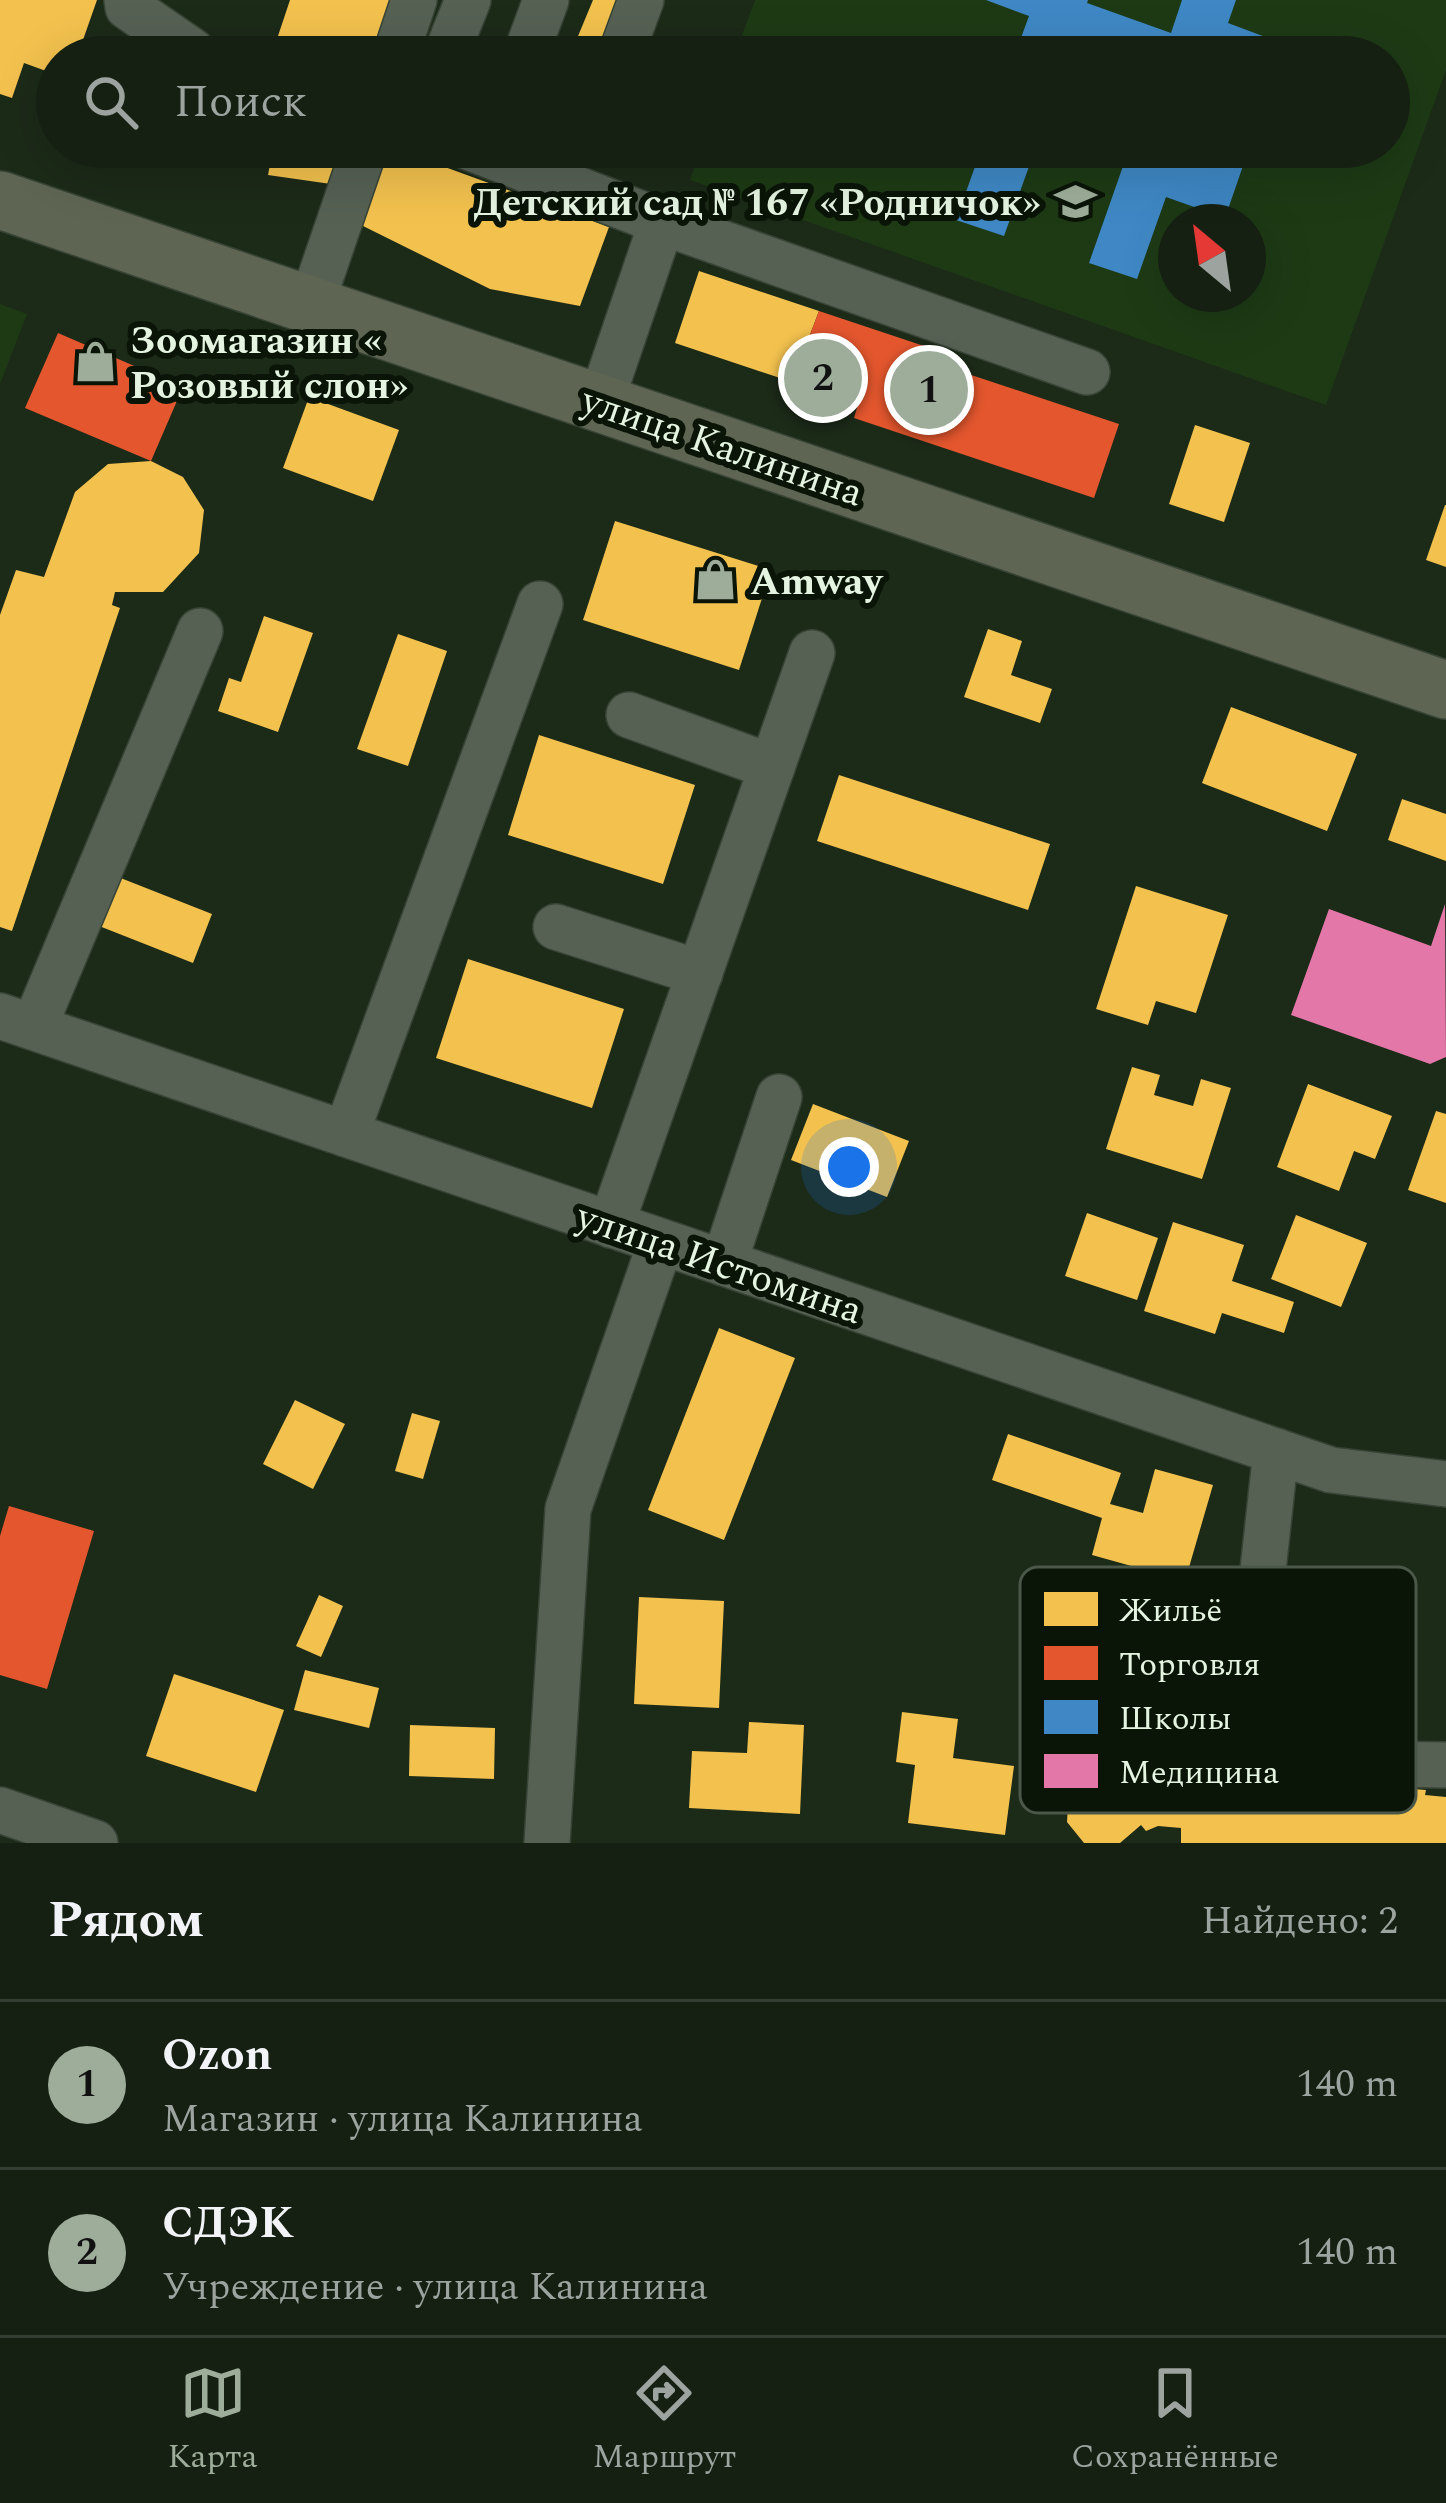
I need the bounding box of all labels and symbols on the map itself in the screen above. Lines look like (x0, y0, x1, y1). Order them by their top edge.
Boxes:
place label: Детский сад № 167 «Родничок» (473, 174, 1041, 233)
school or university icon: Детский сад № 167 «Родничок» (1052, 178, 1098, 224)
north arrow (1158, 204, 1266, 312)
place label: Зоомагазин « Розовый слон» (130, 312, 408, 416)
pin: 2 (784, 333, 862, 423)
shop icon: Зоомагазин « Розовый слон» (73, 338, 119, 384)
pin: 1 (890, 345, 968, 435)
street label: улица Калинина (572, 371, 871, 523)
place label: Amway (750, 553, 884, 612)
shop icon: Amway (693, 557, 739, 603)
your location (819, 1137, 879, 1197)
street label: улица Истомина (567, 1187, 870, 1341)
legend (1020, 1567, 1416, 1813)
text: Жильё (1119, 1586, 1222, 1636)
text: Торговля (1119, 1640, 1261, 1690)
text: Школы (1119, 1694, 1232, 1744)
text: Медицина (1119, 1748, 1279, 1798)

